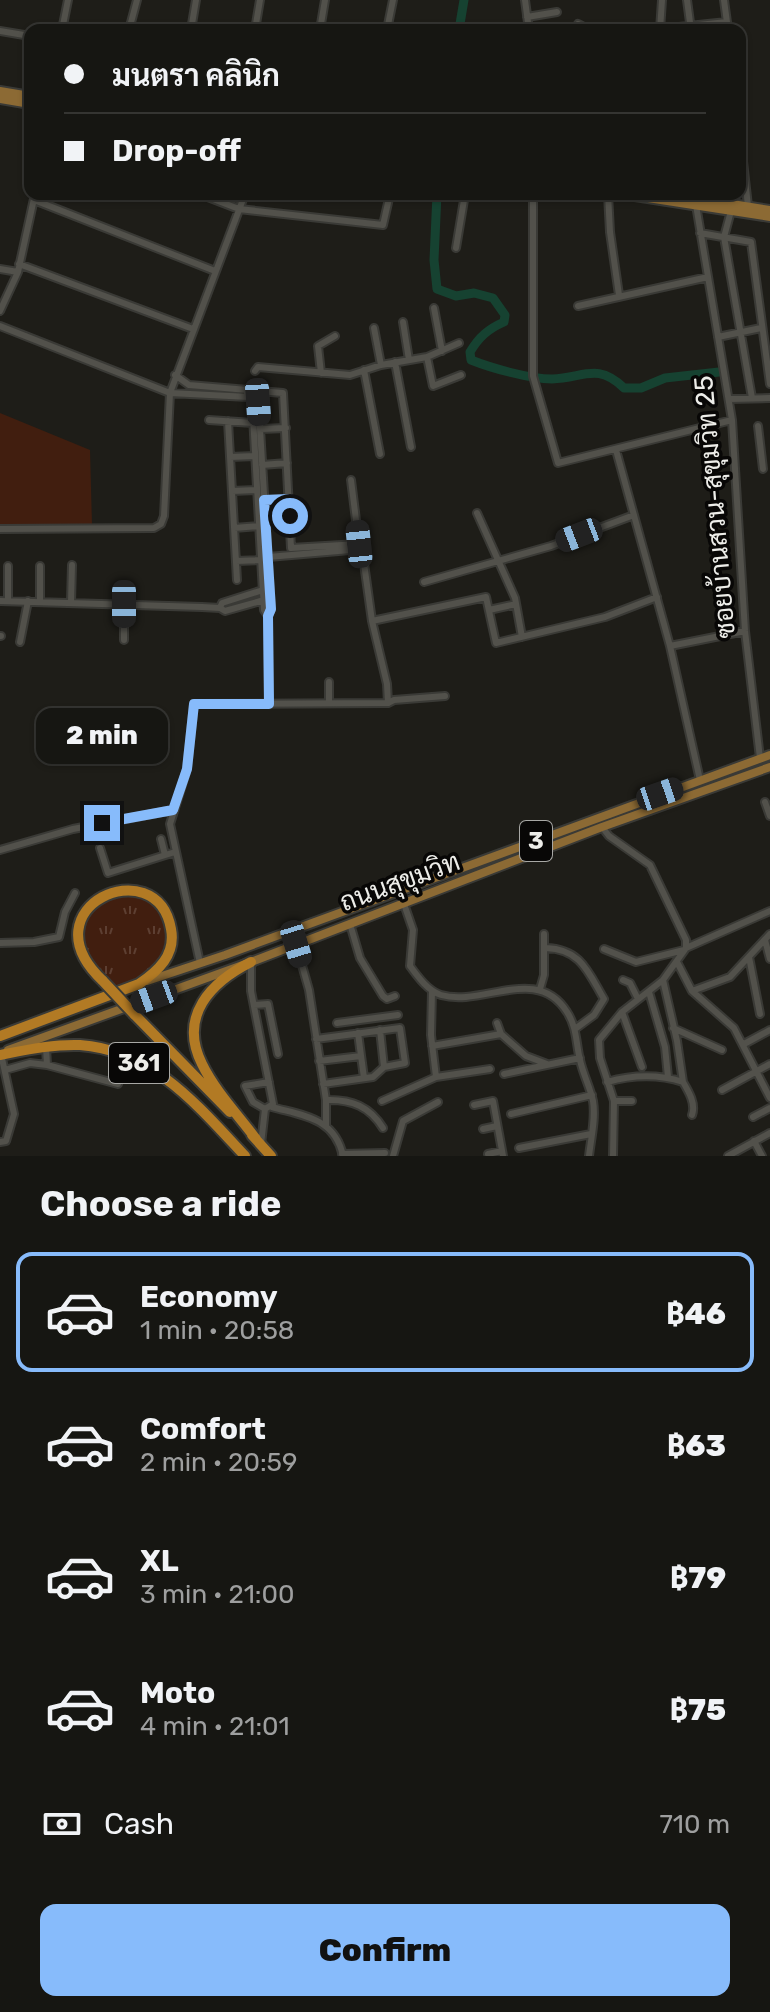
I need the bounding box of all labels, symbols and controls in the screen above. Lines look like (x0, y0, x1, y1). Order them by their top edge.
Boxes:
text: มนตรา คลินิก (112, 58, 280, 94)
text: Drop-off (112, 133, 241, 169)
street label: ซอยบ้านสวน-สุขุมวิท 25 (687, 374, 744, 640)
car (244, 377, 272, 427)
route start (272, 498, 308, 534)
car (552, 515, 606, 555)
car (345, 519, 373, 569)
car (112, 580, 136, 628)
callout: 2 min (36, 707, 168, 763)
text: 2 min (66, 720, 138, 751)
car (633, 775, 687, 813)
route end (84, 805, 120, 841)
road number: 3 (520, 821, 552, 861)
street label: ถนนสุขุมวิท (336, 846, 465, 920)
car (278, 918, 314, 970)
car (127, 978, 181, 1016)
road number: 361 (109, 1043, 169, 1083)
text: Choose a ride (40, 1182, 281, 1225)
icon: car (44, 1276, 116, 1348)
text: Economy (140, 1279, 278, 1315)
text: ฿46 (666, 1296, 726, 1332)
text: 1 min · 20:58 (140, 1315, 294, 1346)
icon: car (44, 1408, 116, 1480)
text: Comfort (140, 1411, 266, 1447)
text: ฿63 (667, 1428, 726, 1464)
text: 2 min · 20:59 (140, 1447, 297, 1478)
icon: car (44, 1540, 116, 1612)
text: XL (140, 1543, 179, 1579)
text: ฿79 (670, 1560, 726, 1596)
text: 3 min · 21:00 (140, 1579, 295, 1610)
icon: car (44, 1672, 116, 1744)
text: Moto (140, 1675, 215, 1711)
text: ฿75 (670, 1692, 726, 1728)
text: 4 min · 21:01 (140, 1711, 290, 1742)
icon: cash (40, 1802, 84, 1846)
text: Cash (104, 1806, 174, 1842)
text: 710 m (660, 1809, 730, 1840)
button: Confirm (40, 1904, 730, 1996)

